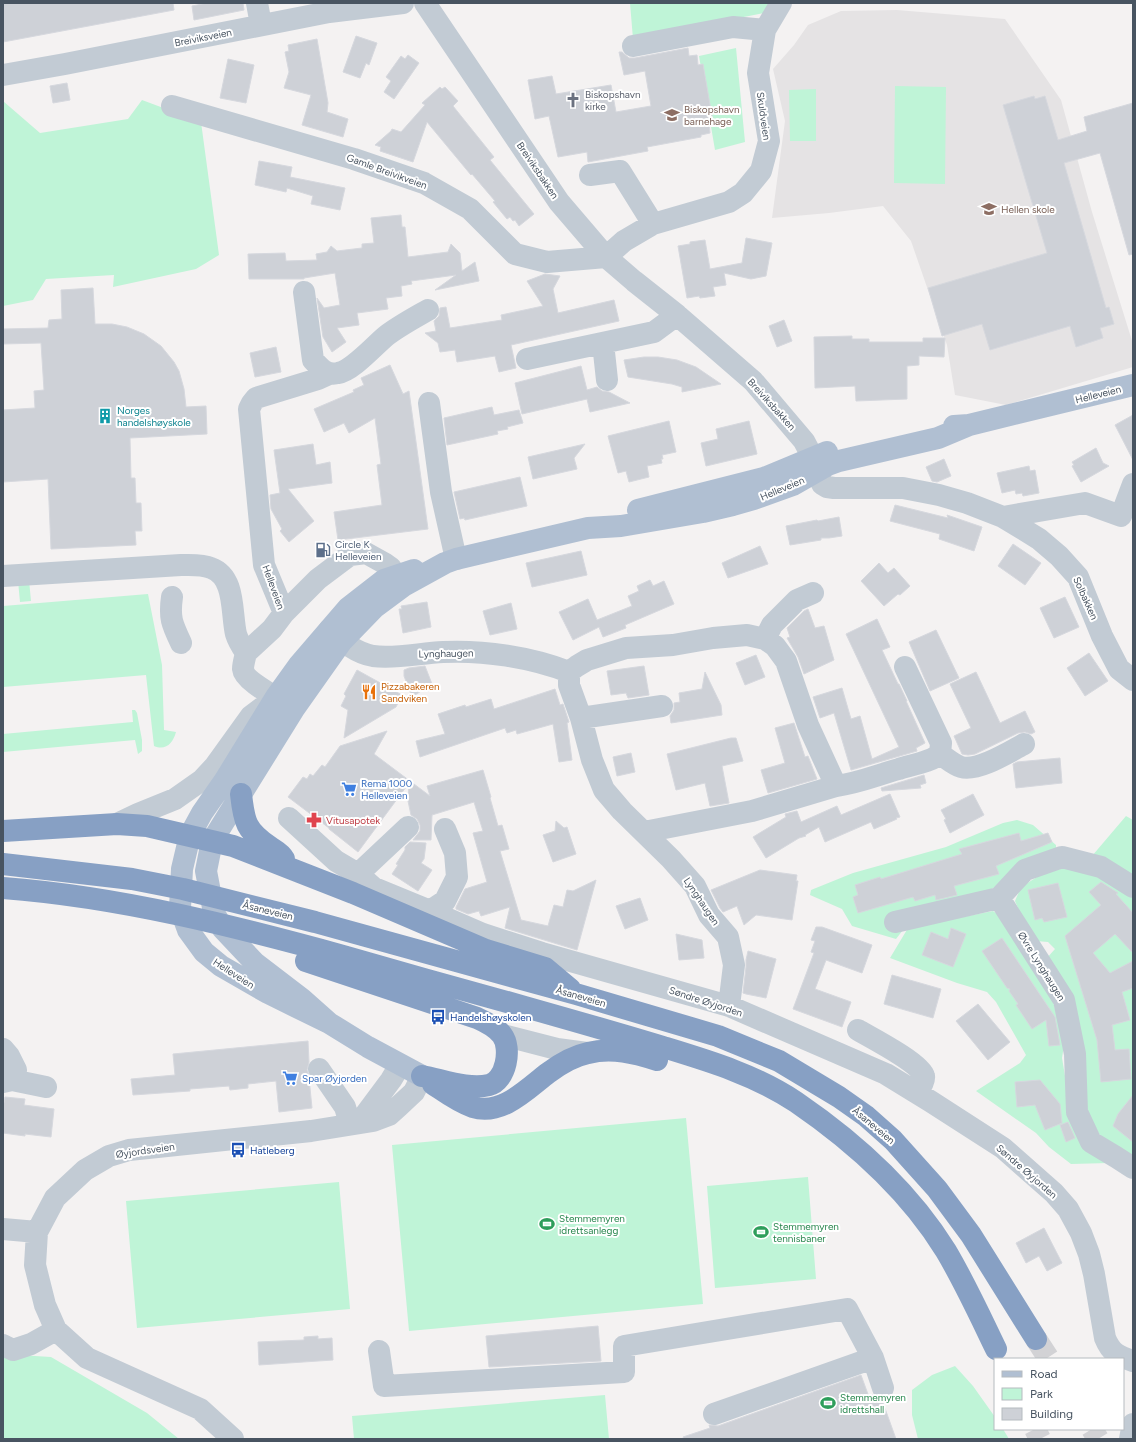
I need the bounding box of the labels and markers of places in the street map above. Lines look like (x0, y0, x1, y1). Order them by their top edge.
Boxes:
place label: Biskopshavn kirke (585, 88, 641, 113)
church icon: Biskopshavn kirke (564, 91, 582, 109)
place label: Biskopshavn barnehage (684, 103, 740, 128)
school or university icon: Biskopshavn barnehage (663, 106, 681, 124)
school or university icon: Hellen skole (980, 200, 998, 218)
place label: Hellen skole (1001, 203, 1055, 216)
place label: Norges handelshøyskole (117, 404, 191, 429)
building icon: Norges handelshøyskole (96, 407, 114, 425)
place label: Circle K Helleveien (335, 538, 382, 563)
fuel station icon: Circle K Helleveien (314, 541, 332, 559)
place label: Pizzabakeren Sandviken (381, 680, 440, 705)
restaurant icon: Pizzabakeren Sandviken (360, 683, 378, 701)
place label: Rema 1000 Helleveien (361, 777, 412, 802)
supermarket icon: Rema 1000 Helleveien (340, 780, 358, 798)
pharmacy icon: Vitusapotek (305, 811, 323, 829)
place label: Vitusapotek (326, 814, 380, 827)
bus stop icon: Handelshøyskolen (429, 1008, 447, 1026)
place label: Handelshøyskolen (450, 1011, 532, 1024)
supermarket icon: Spar Øyjorden (281, 1069, 299, 1087)
place label: Spar Øyjorden (302, 1072, 367, 1085)
bus stop icon: Hatleberg (229, 1141, 247, 1159)
place label: Hatleberg (250, 1144, 295, 1157)
place label: Stemmemyren idrettsanlegg (559, 1212, 625, 1237)
sports icon: Stemmemyren idrettsanlegg (538, 1215, 556, 1233)
place label: Stemmemyren tennisbaner (773, 1220, 839, 1245)
sports icon: Stemmemyren tennisbaner (752, 1223, 770, 1241)
place label: Stemmemyren idrettshall (840, 1391, 906, 1416)
sports icon: Stemmemyren idrettshall (819, 1394, 837, 1412)

